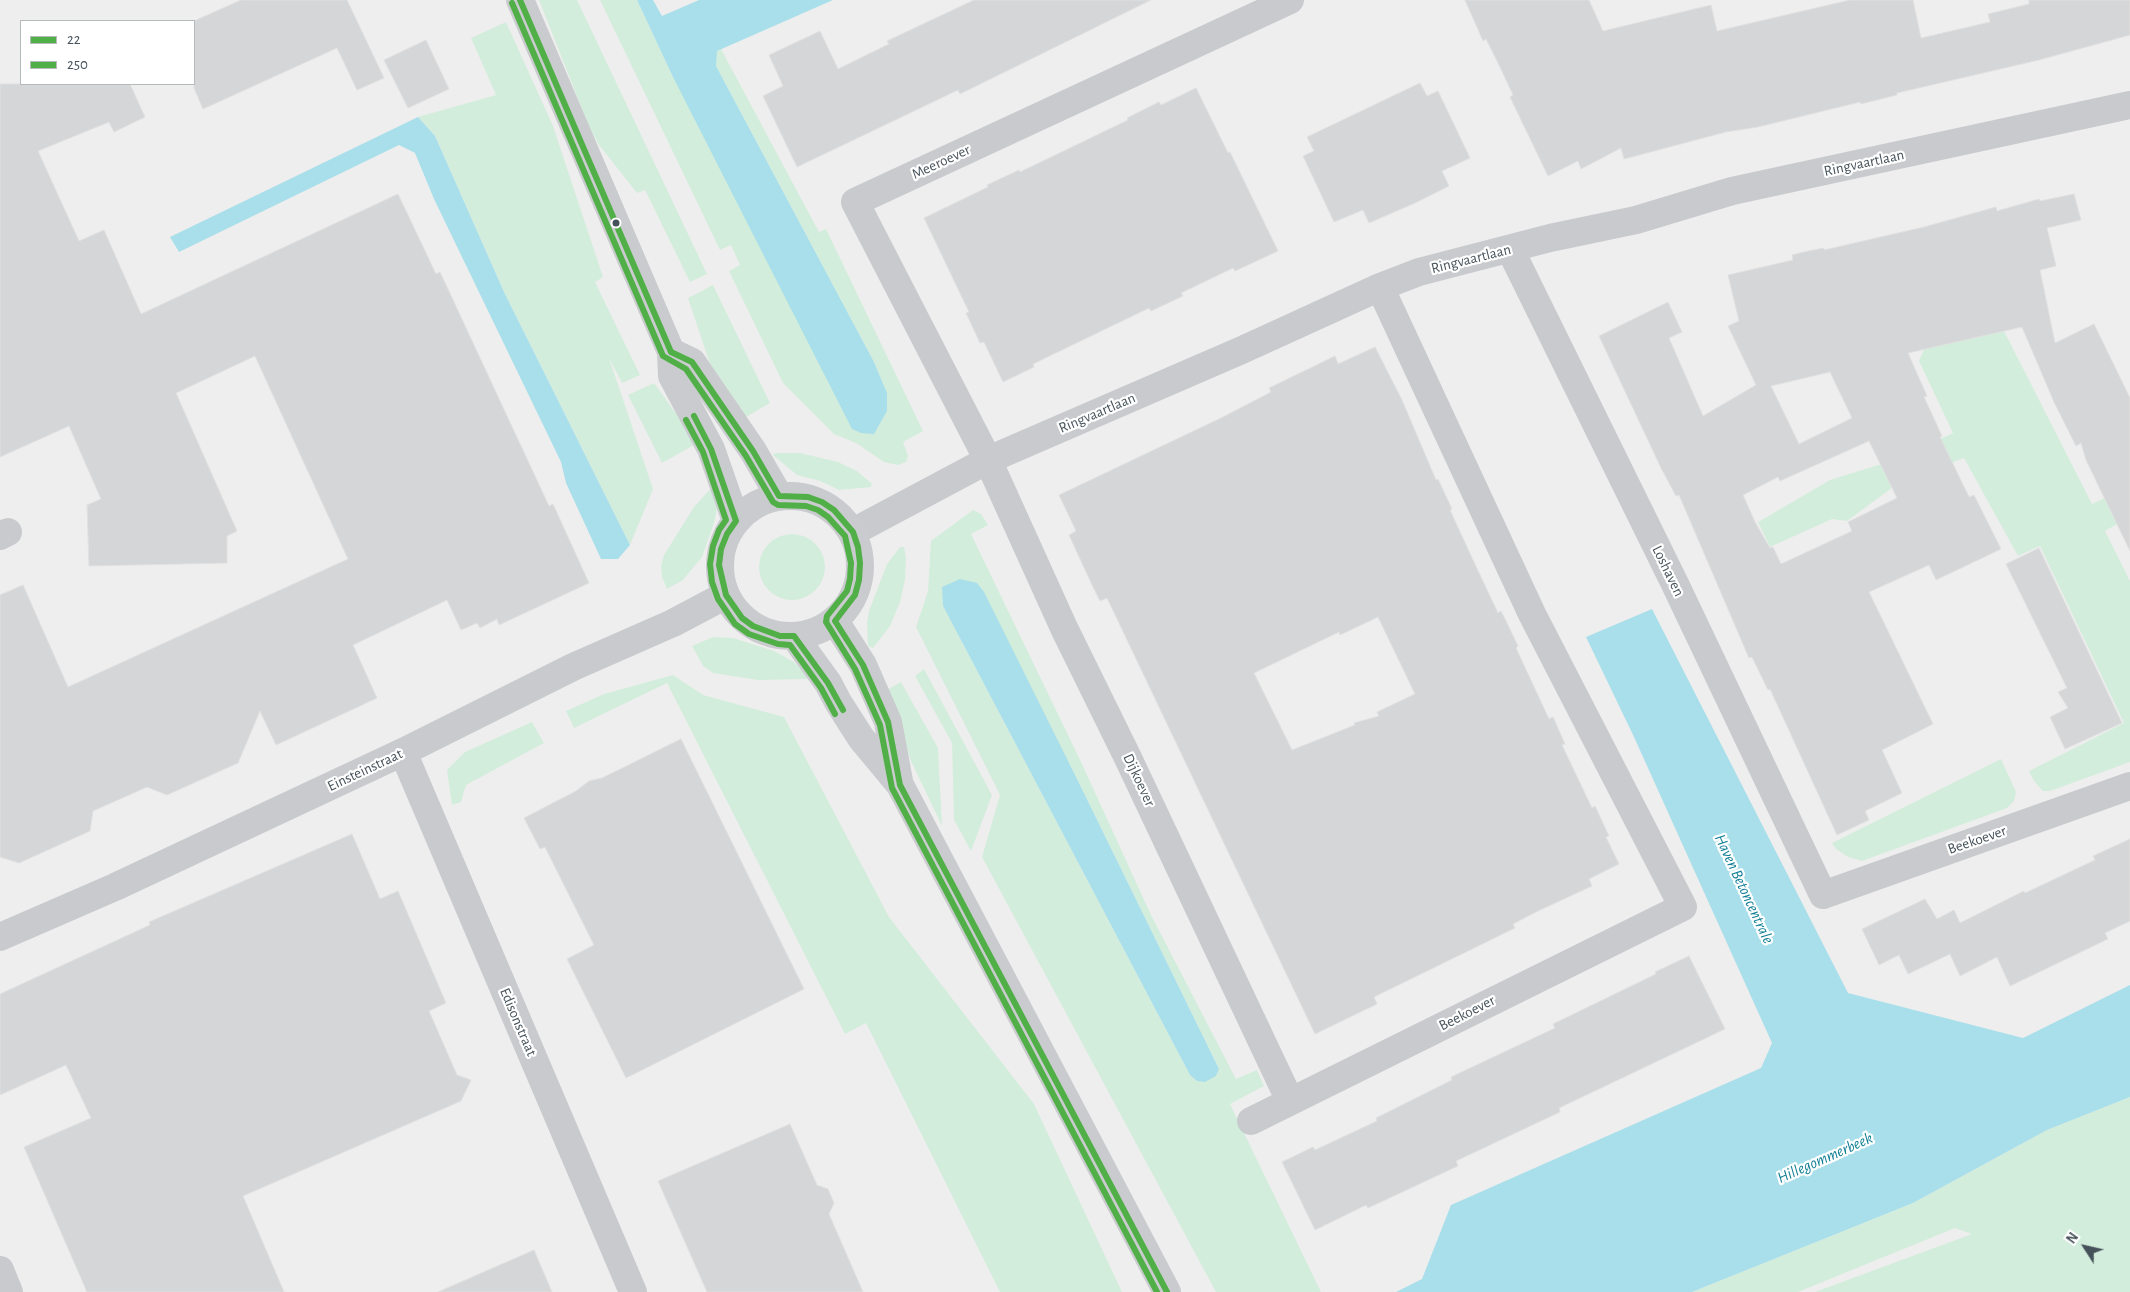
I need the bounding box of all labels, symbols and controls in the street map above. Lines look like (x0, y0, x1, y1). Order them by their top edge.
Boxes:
legend (20, 20, 195, 85)
text: 22 (67, 32, 81, 47)
text: 250 (67, 57, 88, 72)
street label: Meeroever (909, 141, 973, 183)
street label: Ringvaartlaan (1822, 146, 1906, 180)
unlabelled marker (611, 218, 621, 228)
street label: Ringvaartlaan (1429, 240, 1513, 278)
street label: Ringvaartlaan (1056, 389, 1138, 437)
street label: Loshaven (1648, 543, 1688, 599)
street label: Einsteinstraat (325, 745, 405, 795)
street label: Dijkoever (1119, 751, 1159, 809)
street label: Beekoever (1945, 822, 2009, 858)
water label: Haven Betoncentrale (1710, 831, 1778, 947)
street label: Edisonstraat (496, 985, 540, 1059)
street label: Beekoever (1436, 991, 1498, 1035)
water label: Hillegommerbeek (1774, 1128, 1876, 1188)
north arrow (2060, 1222, 2110, 1272)
text: N (2064, 1230, 2081, 1246)

